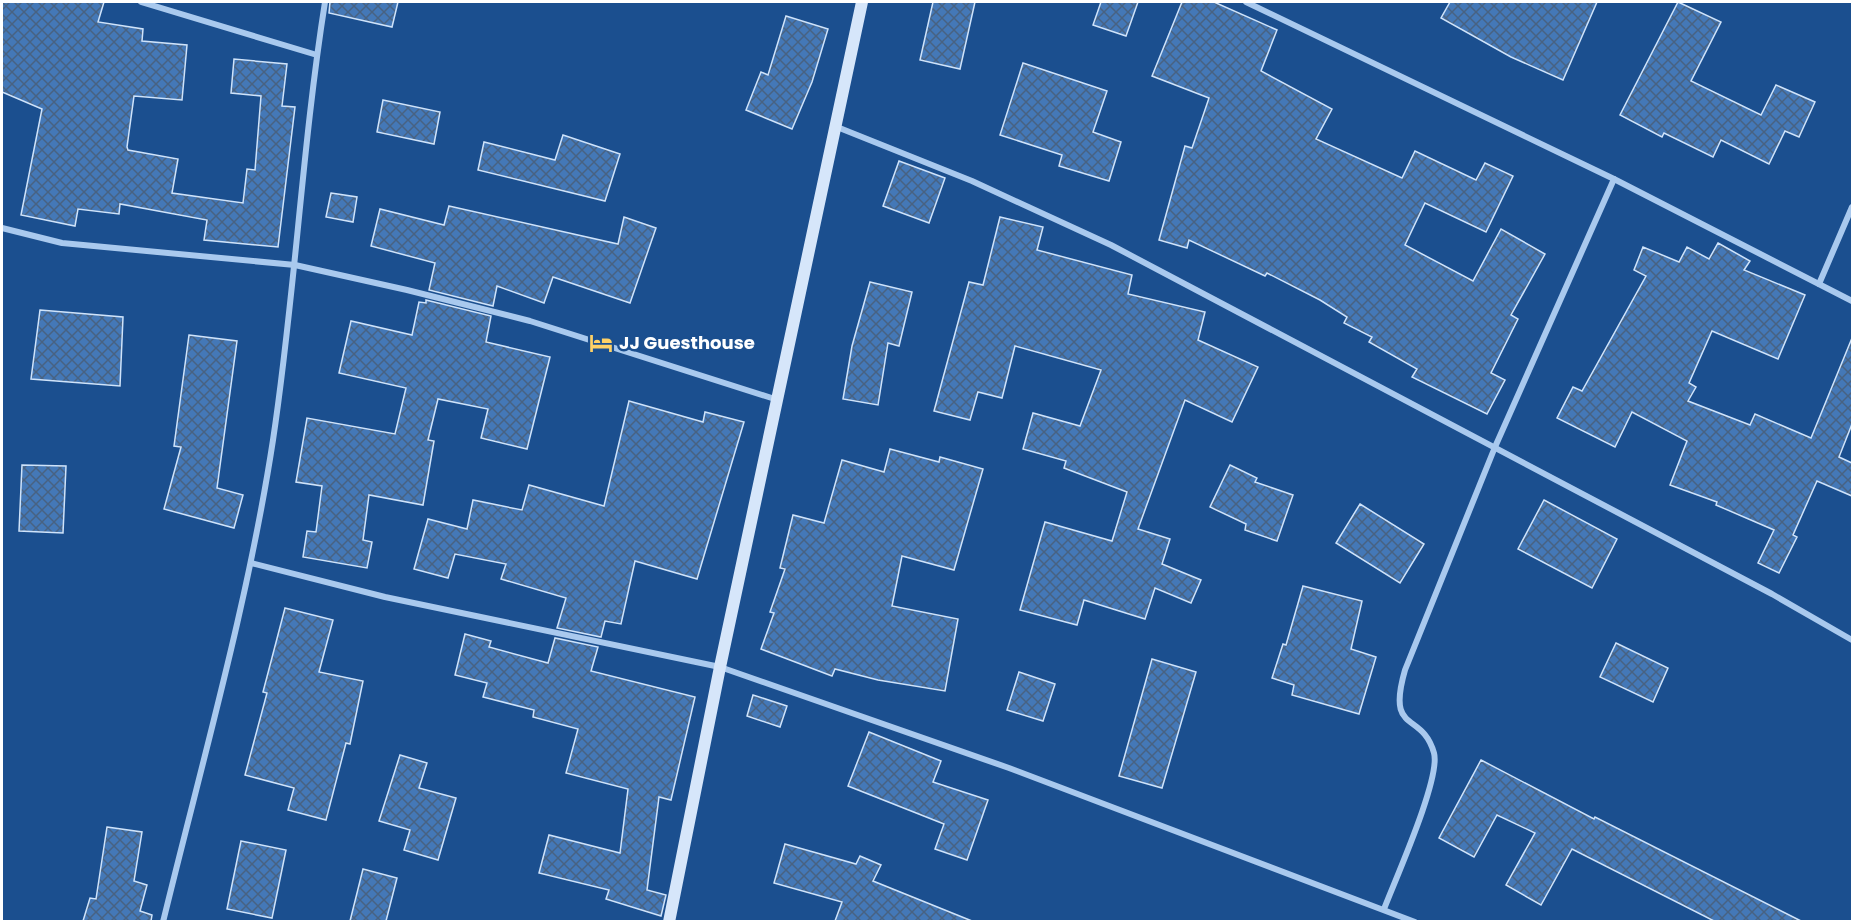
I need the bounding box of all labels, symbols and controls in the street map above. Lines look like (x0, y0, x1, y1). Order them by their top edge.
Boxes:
hotel icon: JJ Guesthouse (588, 330, 614, 356)
place label: JJ Guesthouse (619, 330, 755, 355)

